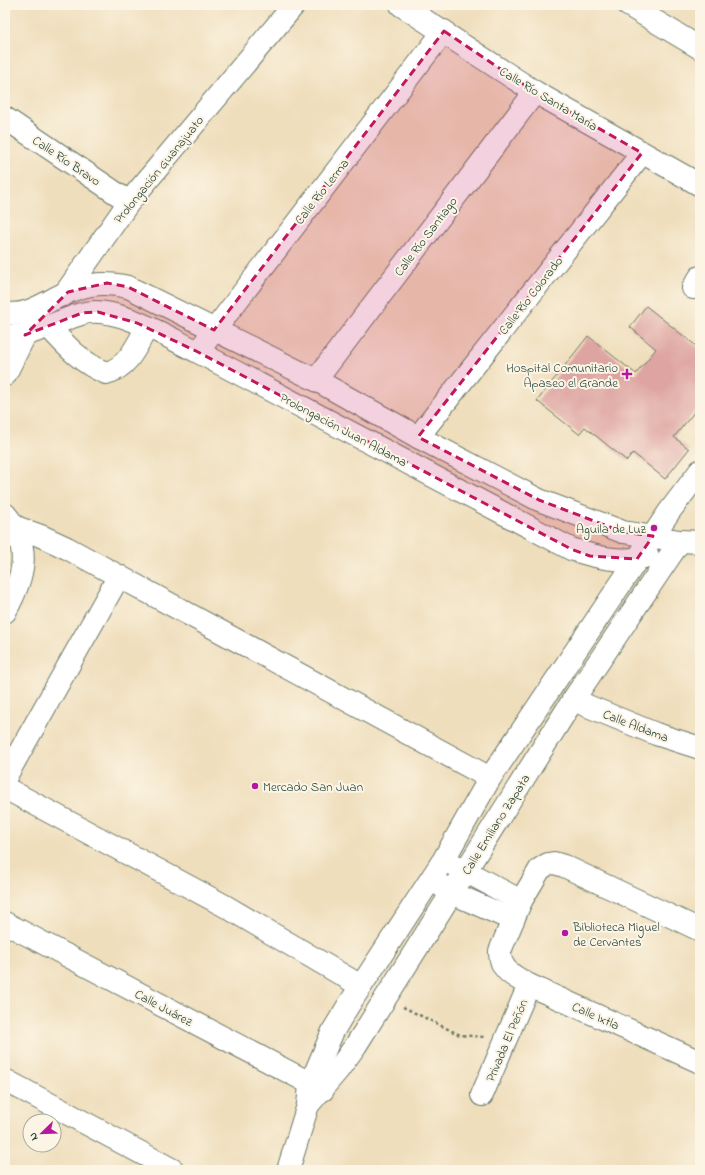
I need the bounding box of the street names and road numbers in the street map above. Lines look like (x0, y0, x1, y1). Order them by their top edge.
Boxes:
street label: Calle Río Santa María (495, 62, 601, 136)
street label: Prolongación Guanajuato (110, 112, 210, 229)
street label: Calle Río Bravo (28, 131, 104, 191)
street label: Calle Río Lerma (290, 155, 354, 229)
street label: Calle Río Santiago (390, 193, 463, 281)
street label: Calle Río Colorado (495, 253, 568, 339)
street label: Prolongación Juan Aldama (276, 389, 410, 473)
street label: Calle Aldama (600, 705, 671, 748)
street label: Calle Emiliano Zapata (458, 771, 535, 879)
street label: Calle Juárez (131, 985, 196, 1032)
street label: Privada El Peñón (481, 996, 533, 1085)
street label: Calle Ixtla (569, 998, 622, 1035)

